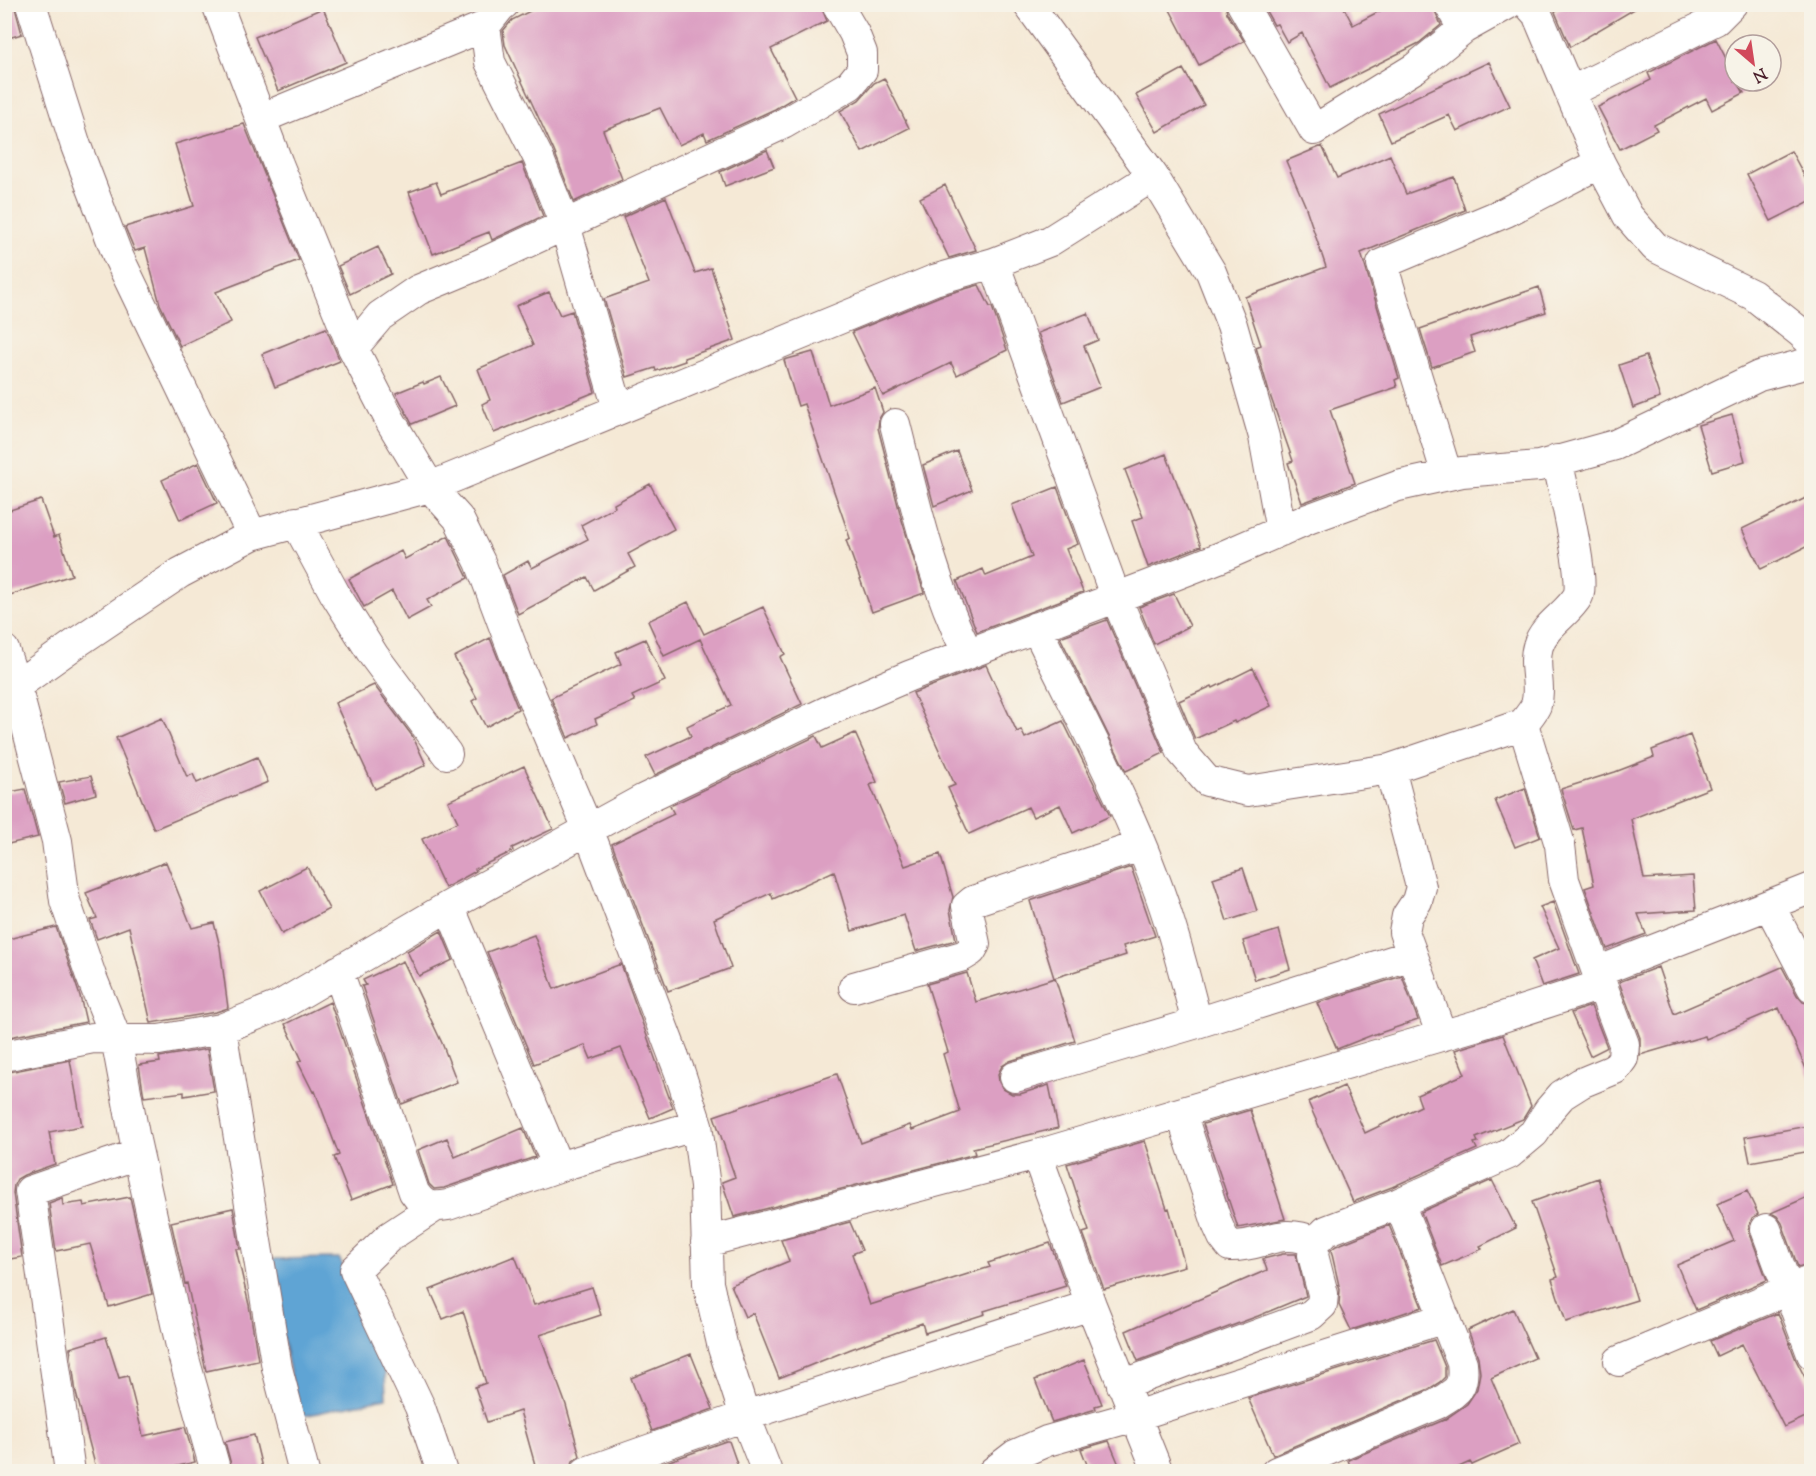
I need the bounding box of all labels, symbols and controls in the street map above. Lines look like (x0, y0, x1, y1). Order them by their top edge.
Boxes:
north arrow (1723, 33, 1783, 93)
text: N (1748, 61, 1770, 87)

